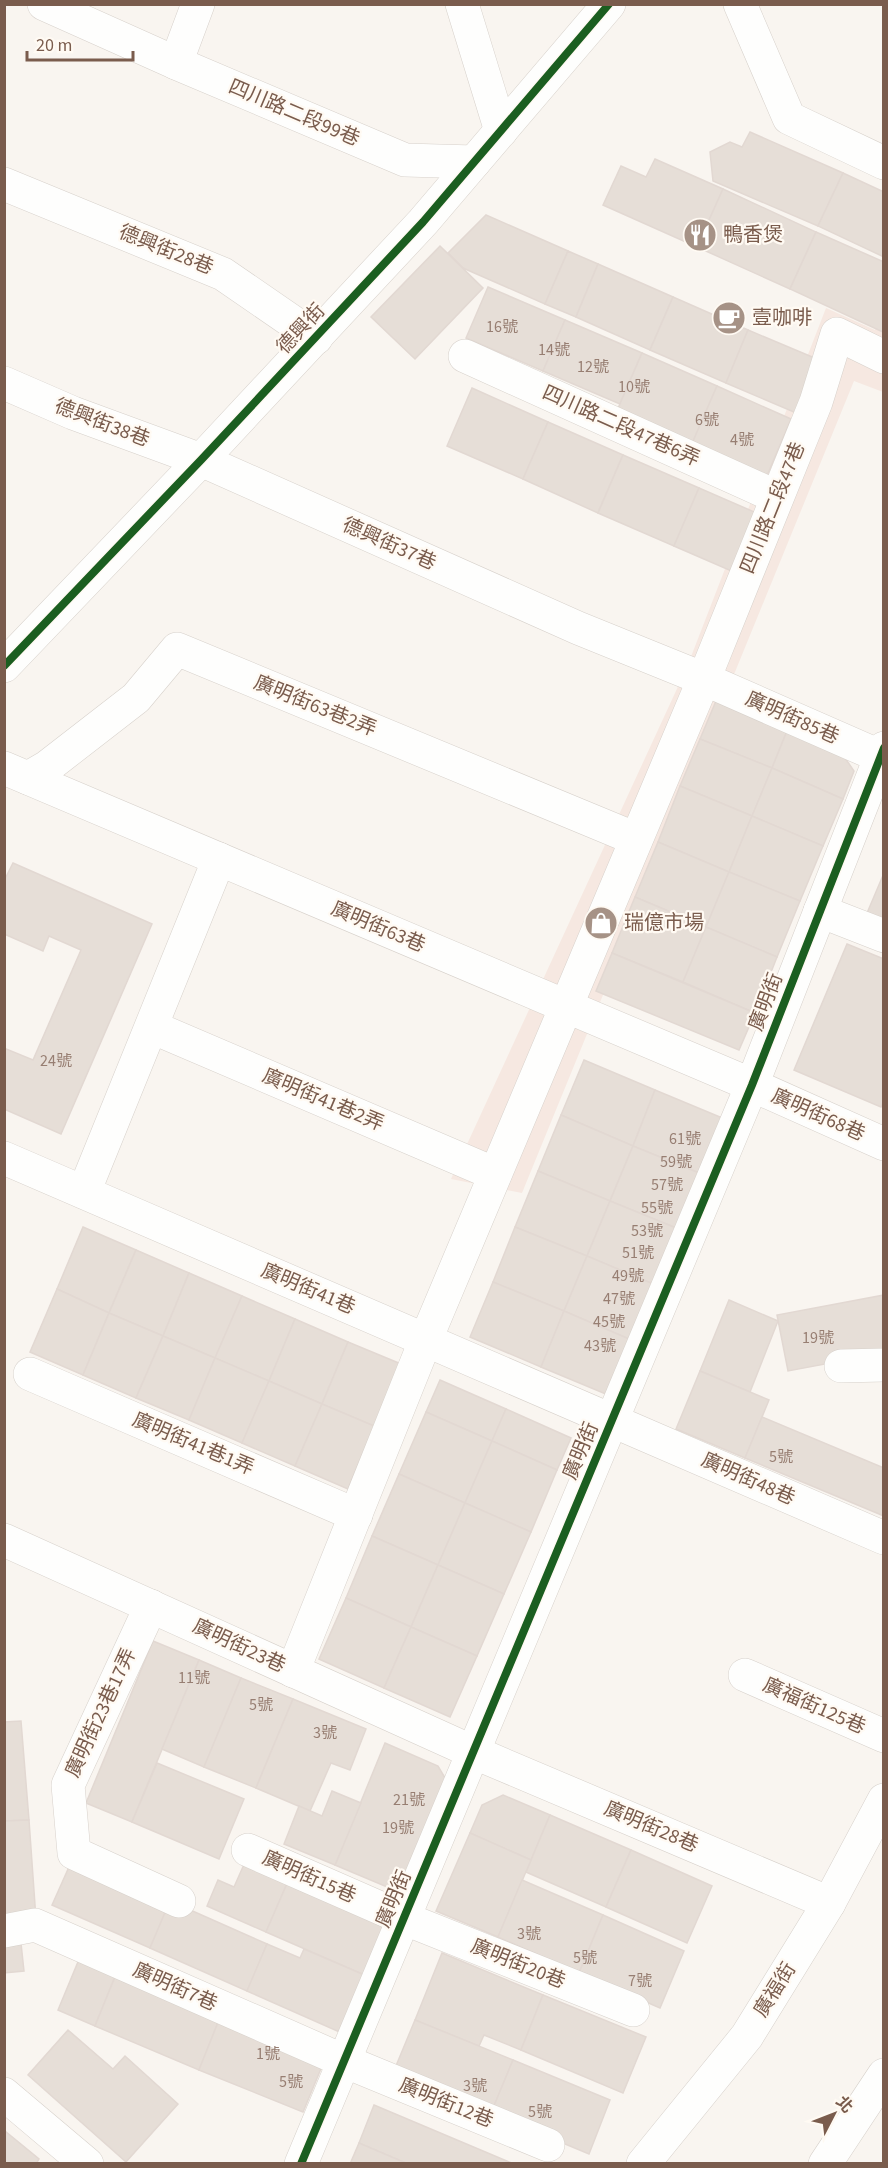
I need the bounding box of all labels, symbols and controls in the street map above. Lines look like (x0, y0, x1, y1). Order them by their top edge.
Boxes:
scale bar (27, 24, 134, 62)
text: 20 m (36, 33, 72, 58)
street label: 四川路二段99巷 (224, 73, 364, 153)
restaurant icon: 鴨香煲 (682, 217, 718, 253)
street label: 德興街28巷 (114, 218, 218, 282)
place label: 鴨香煲 (723, 221, 783, 249)
street label: 德興街 (270, 298, 332, 360)
cafe icon: 壹咖啡 (711, 300, 747, 336)
place label: 壹咖啡 (752, 304, 812, 332)
house number: 16號 (486, 316, 518, 338)
house number: 14號 (538, 339, 570, 361)
house number: 12號 (577, 356, 609, 378)
house number: 10號 (618, 376, 650, 398)
street label: 四川路二段47巷6弄 (538, 379, 704, 473)
street label: 德興街38巷 (50, 392, 154, 454)
house number: 6號 (695, 409, 719, 431)
house number: 4號 (730, 429, 754, 451)
street label: 四川路二段47巷 (734, 438, 812, 578)
street label: 德興街37巷 (338, 511, 440, 577)
street label: 廣明街63巷2弄 (250, 669, 380, 743)
street label: 廣明街85巷 (741, 685, 843, 751)
street label: 廣明街63巷 (327, 895, 429, 959)
shop icon: 瑞億市場 (583, 905, 619, 941)
place label: 瑞億市場 (624, 909, 704, 937)
street label: 廣明街 (742, 969, 790, 1035)
house number: 24號 (40, 1050, 72, 1072)
street label: 廣明街41巷2弄 (258, 1062, 388, 1138)
street label: 廣明街68巷 (767, 1082, 869, 1148)
house number: 61號 (669, 1128, 701, 1150)
house number: 59號 (660, 1151, 692, 1173)
house number: 57號 (651, 1174, 683, 1196)
house number: 55號 (641, 1197, 673, 1219)
house number: 53號 (631, 1220, 663, 1242)
house number: 51號 (622, 1242, 654, 1264)
street label: 廣明街41巷 (257, 1257, 359, 1321)
house number: 49號 (612, 1265, 644, 1287)
house number: 47號 (603, 1288, 635, 1310)
house number: 45號 (593, 1311, 625, 1333)
house number: 19號 (802, 1327, 834, 1349)
house number: 43號 (584, 1335, 616, 1357)
street label: 廣明街41巷1弄 (128, 1406, 258, 1482)
street label: 廣明街 (556, 1418, 606, 1484)
street label: 廣明街48巷 (697, 1446, 799, 1512)
house number: 5號 (769, 1446, 793, 1468)
street label: 廣明街23巷 (188, 1612, 290, 1680)
street label: 廣明街23巷17弄 (59, 1644, 143, 1782)
house number: 11號 (178, 1667, 210, 1689)
street label: 廣福街125巷 (758, 1671, 870, 1741)
house number: 5號 (249, 1694, 273, 1716)
house number: 3號 (313, 1722, 337, 1744)
house number: 21號 (393, 1789, 425, 1811)
street label: 廣明街28巷 (600, 1795, 702, 1859)
house number: 19號 (382, 1817, 414, 1839)
street label: 廣明街15巷 (258, 1844, 360, 1910)
street label: 廣明街 (369, 1866, 419, 1932)
house number: 3號 (517, 1923, 541, 1945)
street label: 廣明街20巷 (466, 1932, 570, 1996)
house number: 5號 (573, 1947, 597, 1969)
street label: 廣明街7巷 (128, 1956, 222, 2018)
street label: 廣福街 (747, 1957, 803, 2023)
house number: 7號 (628, 1970, 652, 1992)
house number: 1號 (256, 2043, 280, 2065)
house number: 5號 (279, 2071, 303, 2093)
street label: 廣明街12巷 (394, 2071, 498, 2135)
house number: 3號 (463, 2075, 487, 2097)
north arrow (804, 2084, 864, 2144)
text: 北 (831, 2091, 858, 2118)
house number: 5號 (528, 2101, 552, 2123)

